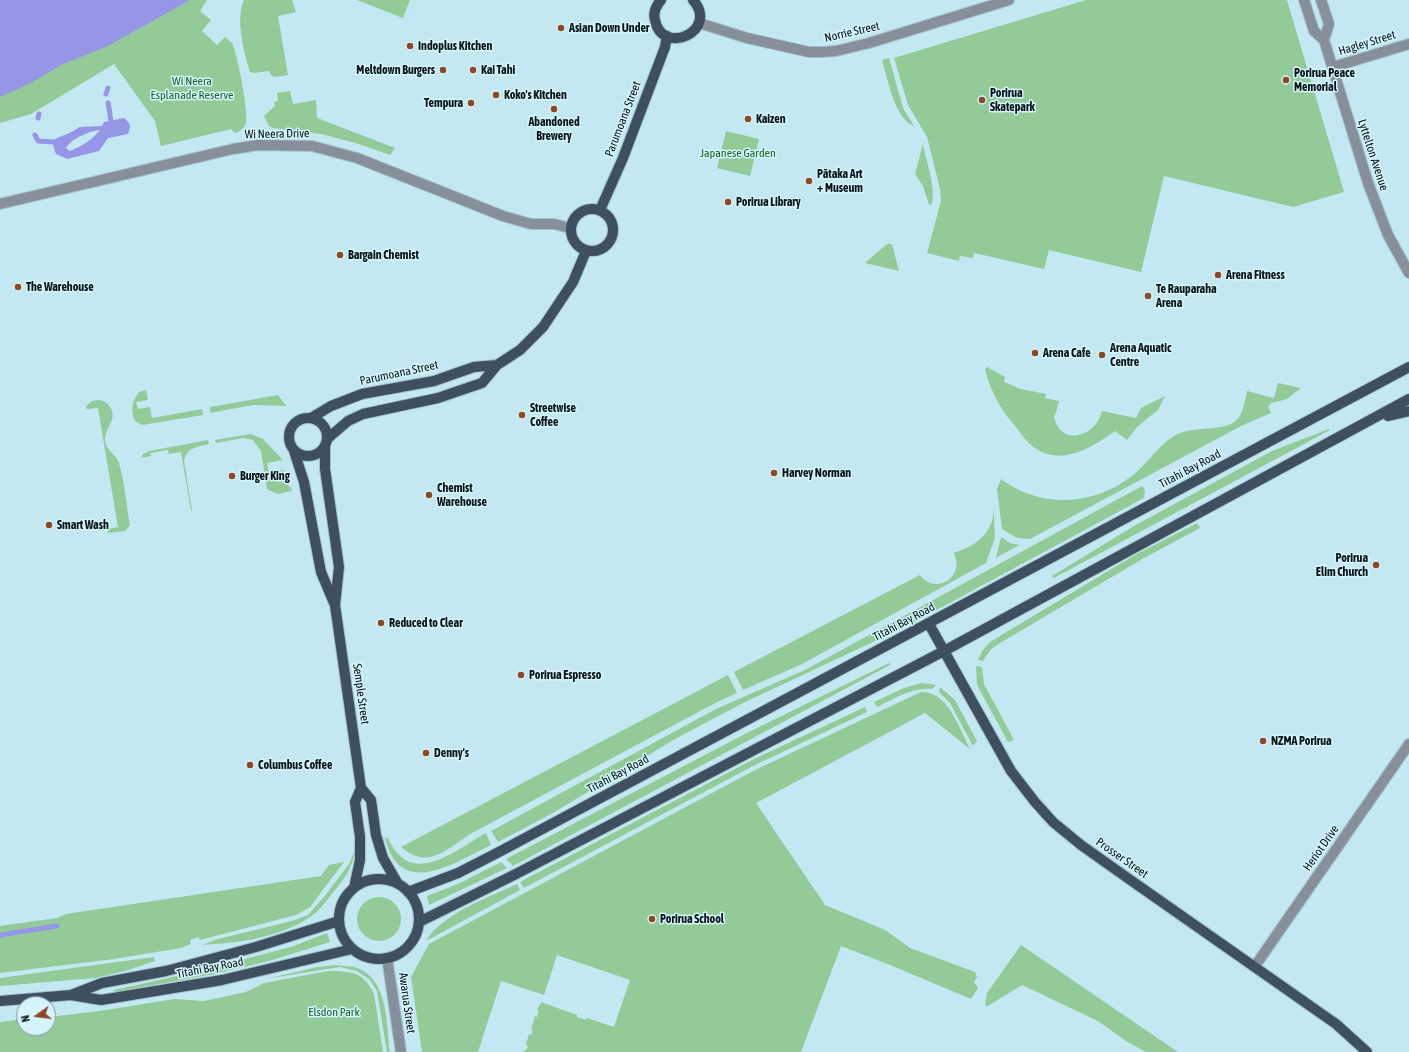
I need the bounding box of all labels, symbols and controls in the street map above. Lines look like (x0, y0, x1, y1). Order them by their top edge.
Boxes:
street label: Norrie Street (823, 19, 881, 45)
place label: Asian Down Under (569, 21, 649, 35)
marker: Asian Down Under (556, 23, 566, 33)
street label: Hagley Street (1337, 27, 1397, 59)
place label: Indoplus Kitchen (418, 39, 492, 53)
marker: Indoplus Kitchen (405, 41, 415, 51)
place label: Meltdown Burgers (356, 63, 435, 77)
place label: Kai Tahi (481, 63, 515, 77)
marker: Meltdown Burgers (438, 65, 448, 75)
marker: Kai Tahi (468, 65, 478, 75)
place label: Porirua Peace Memorial (1294, 66, 1355, 94)
park label: Wi Neera Esplanade Reserve (151, 74, 233, 102)
marker: Porirua Peace Memorial (1281, 75, 1291, 85)
street label: Parumoana Street (602, 79, 644, 159)
place label: Porirua Skatepark (990, 86, 1035, 114)
place label: Koko's Kitchen (504, 88, 567, 102)
marker: Koko's Kitchen (491, 90, 501, 100)
marker: Porirua Skatepark (977, 95, 987, 105)
place label: Tempura (424, 96, 463, 110)
marker: Tempura (466, 98, 476, 108)
marker: Abandoned Brewery (549, 104, 559, 114)
place label: Kaizen (756, 112, 785, 126)
marker: Kaizen (743, 114, 753, 124)
place label: Abandoned Brewery (528, 115, 580, 143)
street label: Lyttelton Avenue (1355, 117, 1391, 193)
street label: Wi Neera Drive (244, 126, 310, 142)
park label: Japanese Garden (700, 146, 776, 160)
place label: Pātaka Art + Museum (817, 167, 863, 195)
marker: Pātaka Art + Museum (804, 176, 814, 186)
place label: Porirua Library (736, 195, 801, 209)
marker: Porirua Library (723, 197, 733, 207)
place label: Bargain Chemist (348, 248, 419, 262)
marker: Bargain Chemist (335, 250, 345, 260)
place label: Arena Fitness (1226, 268, 1285, 282)
marker: Arena Fitness (1213, 270, 1223, 280)
place label: The Warehouse (26, 280, 94, 294)
marker: The Warehouse (13, 282, 23, 292)
place label: Te Rauparaha Arena (1156, 282, 1217, 310)
marker: Te Rauparaha Arena (1143, 291, 1153, 301)
place label: Arena Aquatic Centre (1110, 341, 1172, 369)
place label: Arena Cafe (1043, 346, 1091, 360)
marker: Arena Cafe (1030, 348, 1040, 358)
marker: Arena Aquatic Centre (1097, 350, 1107, 360)
street label: Parumoana Street (358, 358, 440, 388)
place label: Streetwise Coffee (530, 401, 576, 429)
marker: Streetwise Coffee (517, 410, 527, 420)
street label: Titahi Bay Road (1157, 447, 1223, 491)
place label: Harvey Norman (782, 466, 851, 480)
marker: Harvey Norman (769, 468, 779, 478)
place label: Burger King (240, 469, 290, 483)
marker: Burger King (227, 471, 237, 481)
place label: Chemist Warehouse (437, 481, 487, 509)
marker: Chemist Warehouse (424, 490, 434, 500)
place label: Smart Wash (57, 518, 109, 532)
marker: Smart Wash (44, 520, 54, 530)
place label: Porirua Elim Church (1316, 551, 1368, 579)
marker: Porirua Elim Church (1371, 560, 1381, 570)
street label: Titahi Bay Road (871, 600, 937, 644)
place label: Reduced to Clear (389, 616, 463, 630)
marker: Reduced to Clear (376, 618, 386, 628)
street label: Semple Street (350, 663, 372, 725)
place label: Porirua Espresso (529, 668, 601, 682)
marker: Porirua Espresso (516, 670, 526, 680)
place label: NZMA Porirua (1271, 734, 1332, 748)
marker: NZMA Porirua (1258, 736, 1268, 746)
place label: Denny's (434, 746, 469, 760)
marker: Denny's (421, 748, 431, 758)
street label: Titahi Bay Road (585, 752, 651, 796)
place label: Columbus Coffee (258, 758, 332, 772)
marker: Columbus Coffee (245, 760, 255, 770)
street label: Heriot Drive (1300, 822, 1342, 874)
street label: Prosser Street (1093, 835, 1151, 881)
place label: Porirua School (660, 912, 724, 926)
marker: Porirua School (647, 914, 657, 924)
street label: Titahi Bay Road (175, 954, 245, 982)
street label: Awarua Street (396, 972, 418, 1034)
north arrow (16, 996, 56, 1036)
park label: Elsdon Park (308, 1005, 360, 1019)
text: N (19, 1014, 32, 1023)

